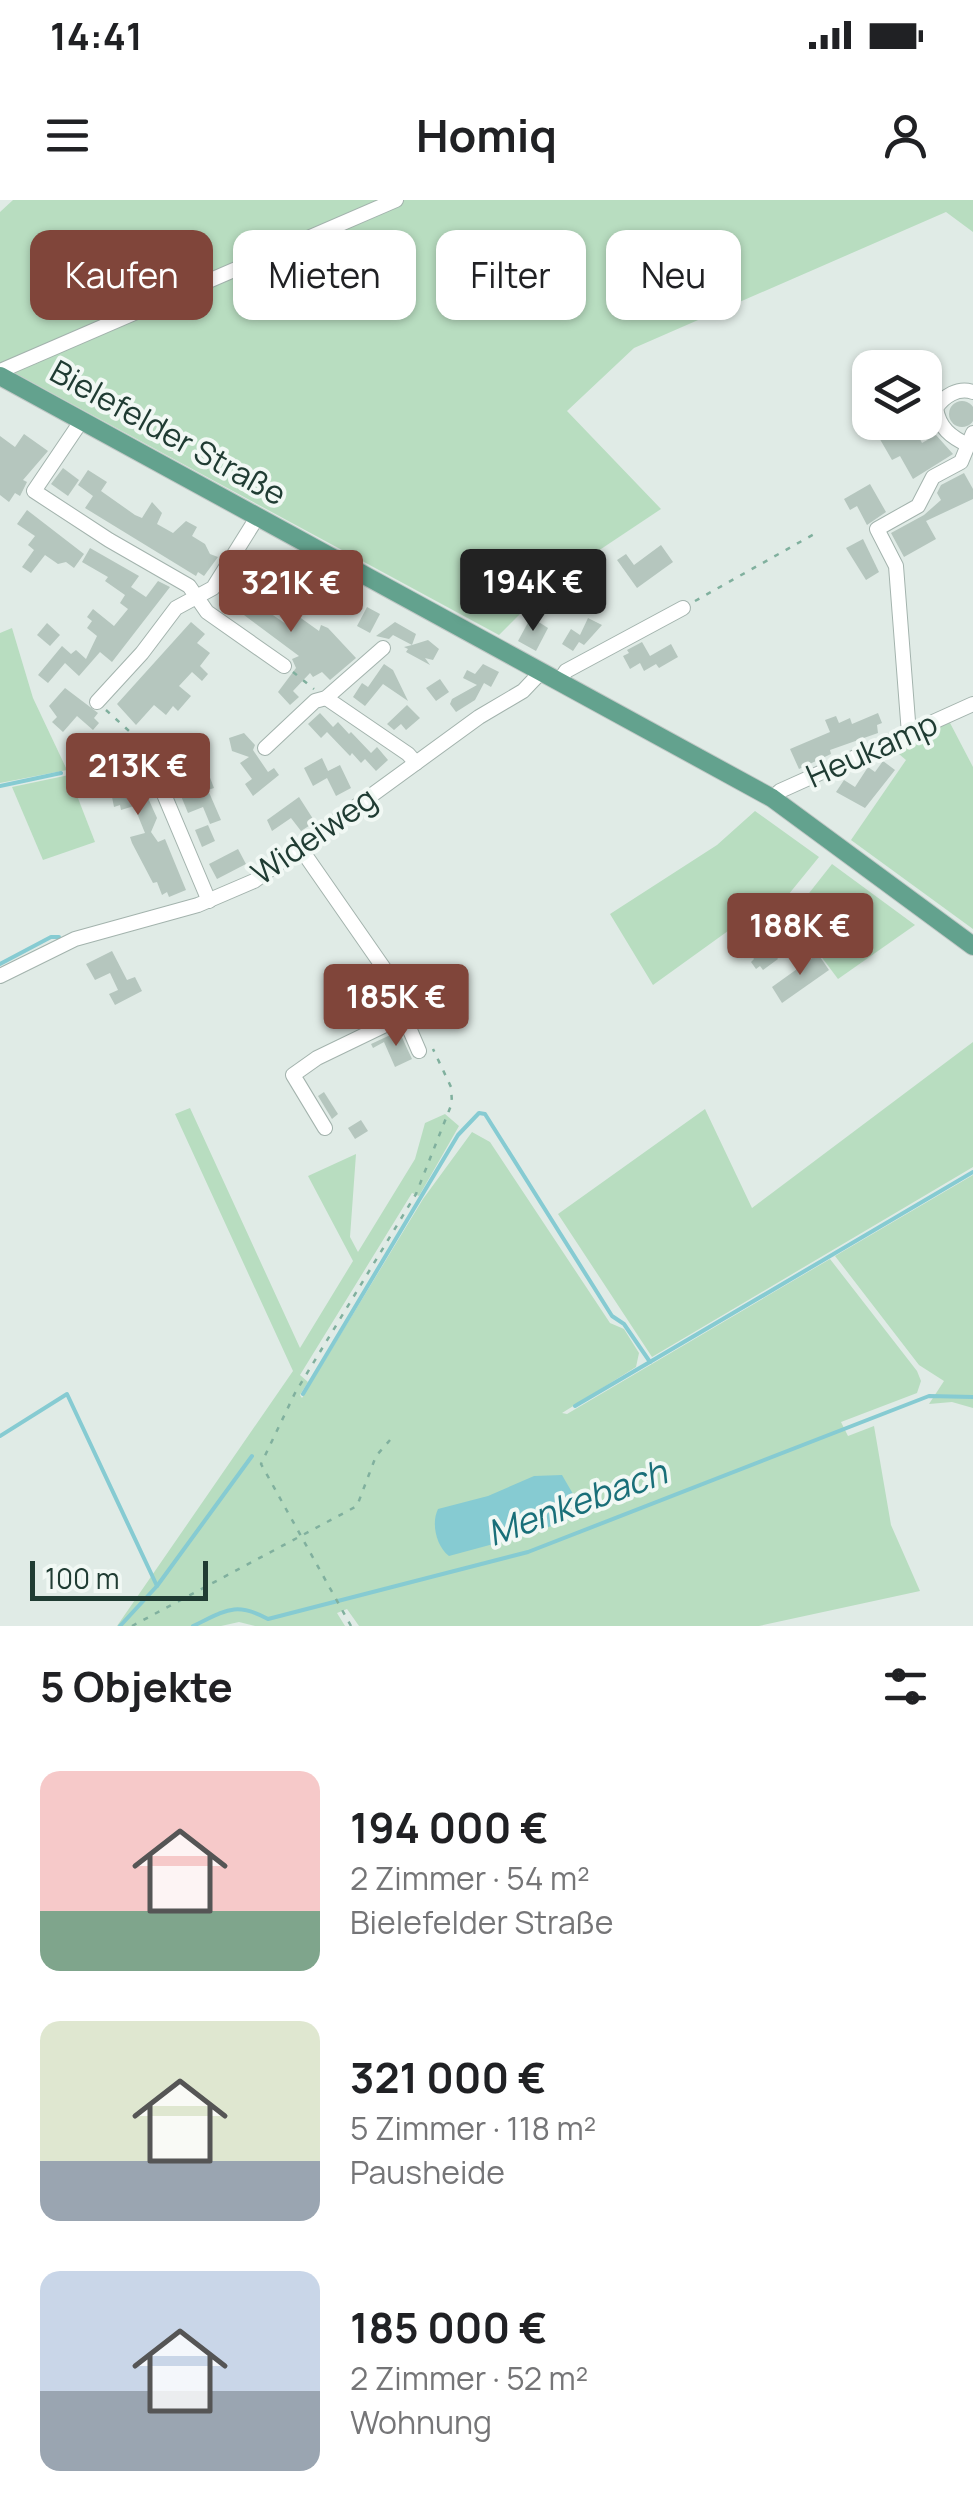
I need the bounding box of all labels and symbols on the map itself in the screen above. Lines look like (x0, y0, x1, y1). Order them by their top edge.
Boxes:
street label: Bielefelder Straße (43, 349, 294, 515)
pin: 194K € (452, 549, 614, 634)
pin: 321K € (210, 550, 372, 635)
street label: Heukamp (799, 701, 944, 798)
pin: 213K € (57, 733, 219, 818)
street label: Wideiweg (242, 776, 385, 894)
pin: 188K € (719, 893, 881, 978)
pin: 185K € (315, 964, 477, 1049)
water label: Menkebach (480, 1447, 674, 1557)
scale bar (30, 1556, 208, 1600)

